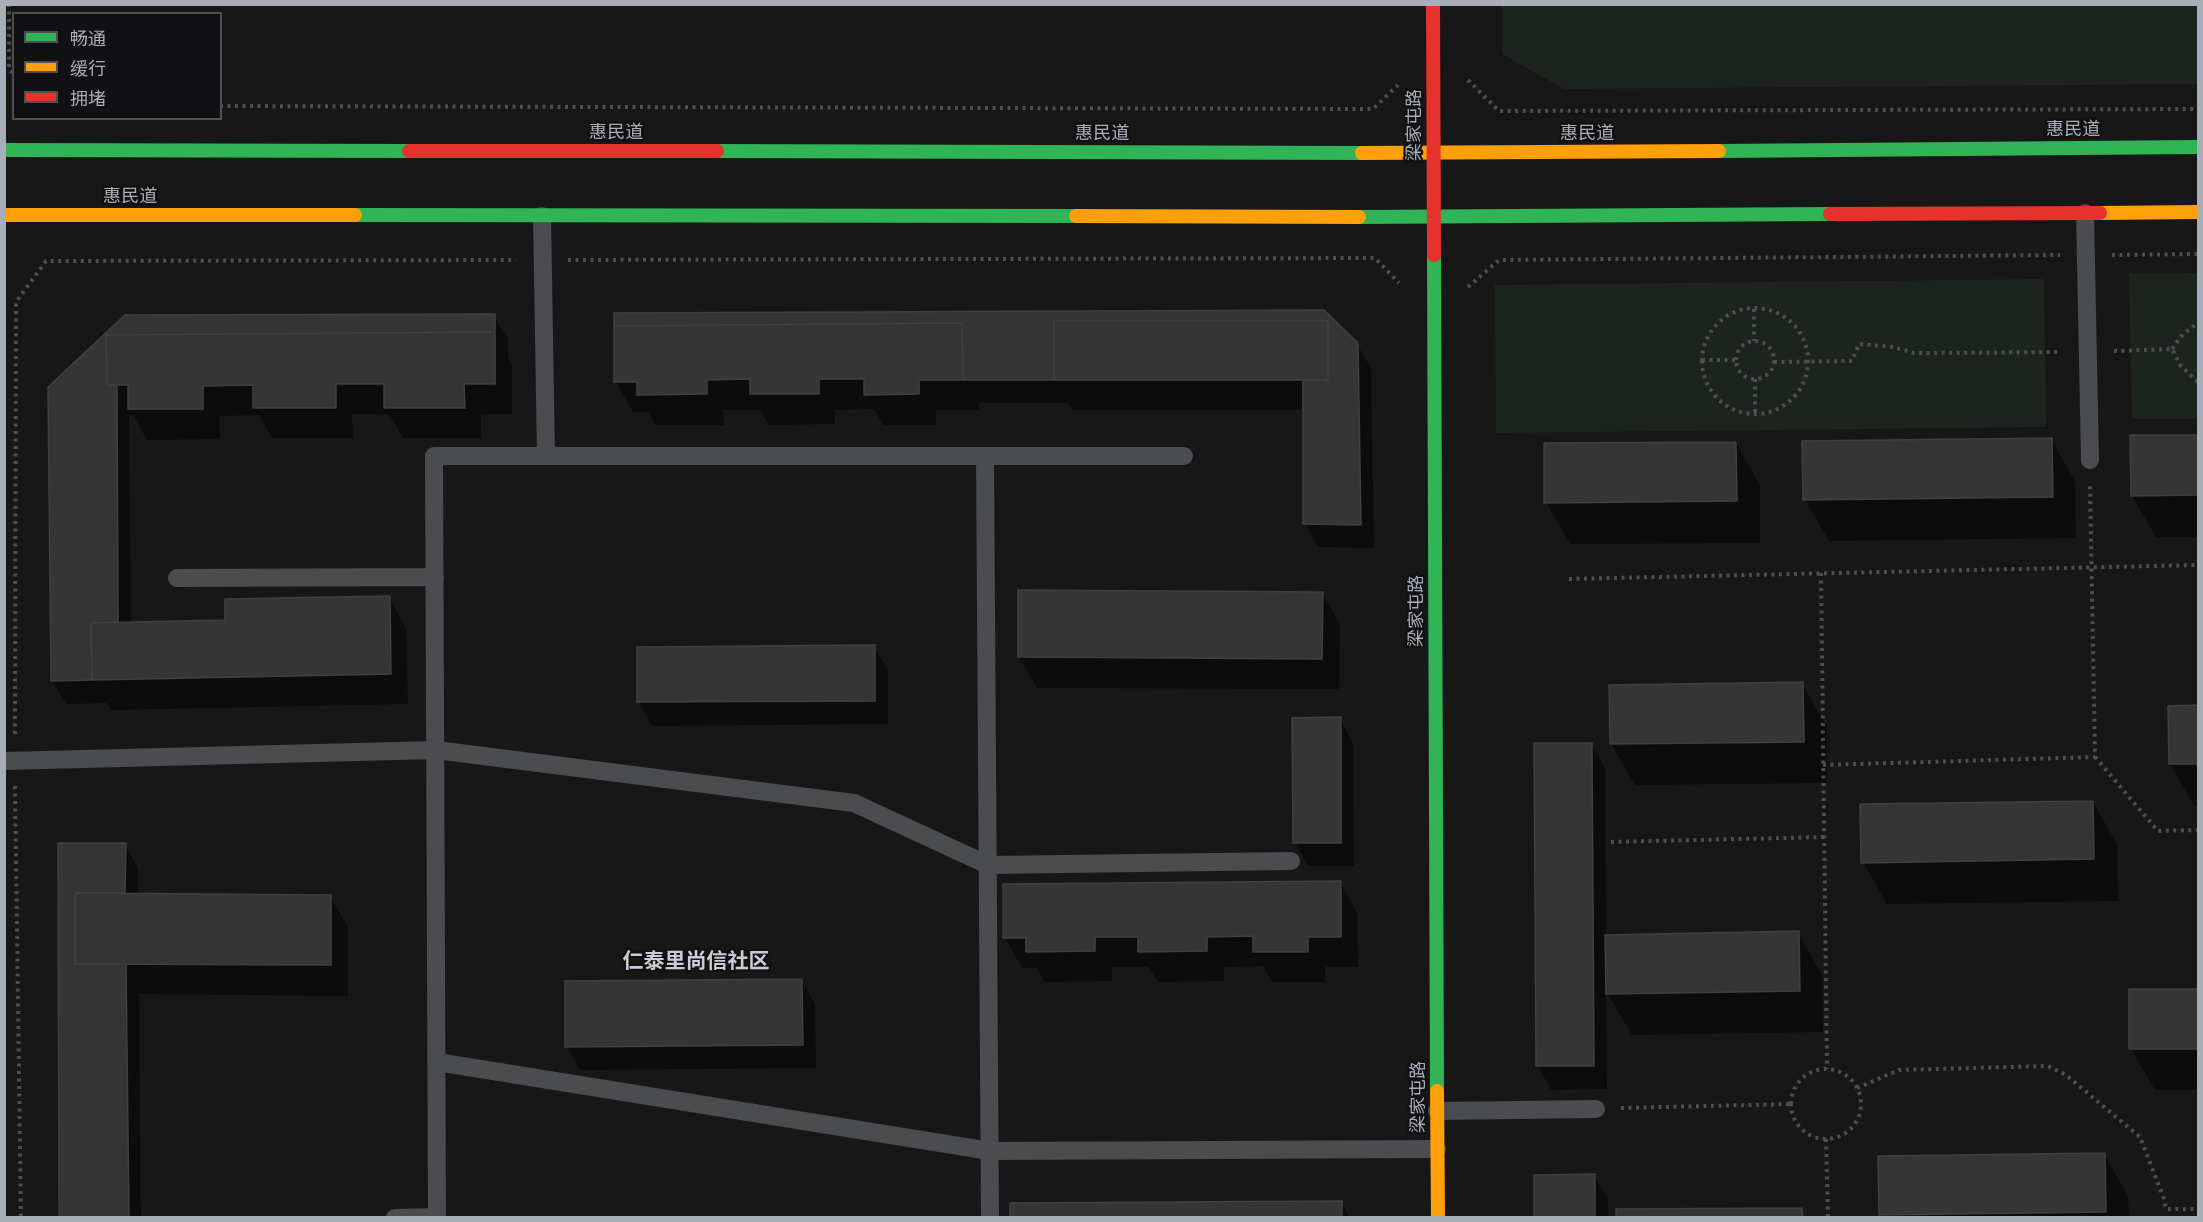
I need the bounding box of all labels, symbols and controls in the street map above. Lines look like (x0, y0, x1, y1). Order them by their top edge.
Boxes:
legend (12, 12, 222, 120)
text: 畅通 (70, 27, 106, 50)
text: 缓行 (70, 57, 106, 80)
text: 拥堵 (70, 87, 106, 110)
street label: 梁家屯路 (1404, 89, 1426, 161)
street label: 惠民道 (2046, 119, 2100, 141)
street label: 惠民道 (589, 122, 643, 144)
street label: 惠民道 (1075, 123, 1129, 145)
street label: 惠民道 (1560, 123, 1614, 145)
street label: 惠民道 (103, 186, 157, 208)
street label: 梁家屯路 (1406, 575, 1428, 647)
district label: 仁泰里尚信社区 (623, 949, 769, 975)
street label: 梁家屯路 (1408, 1061, 1430, 1133)

